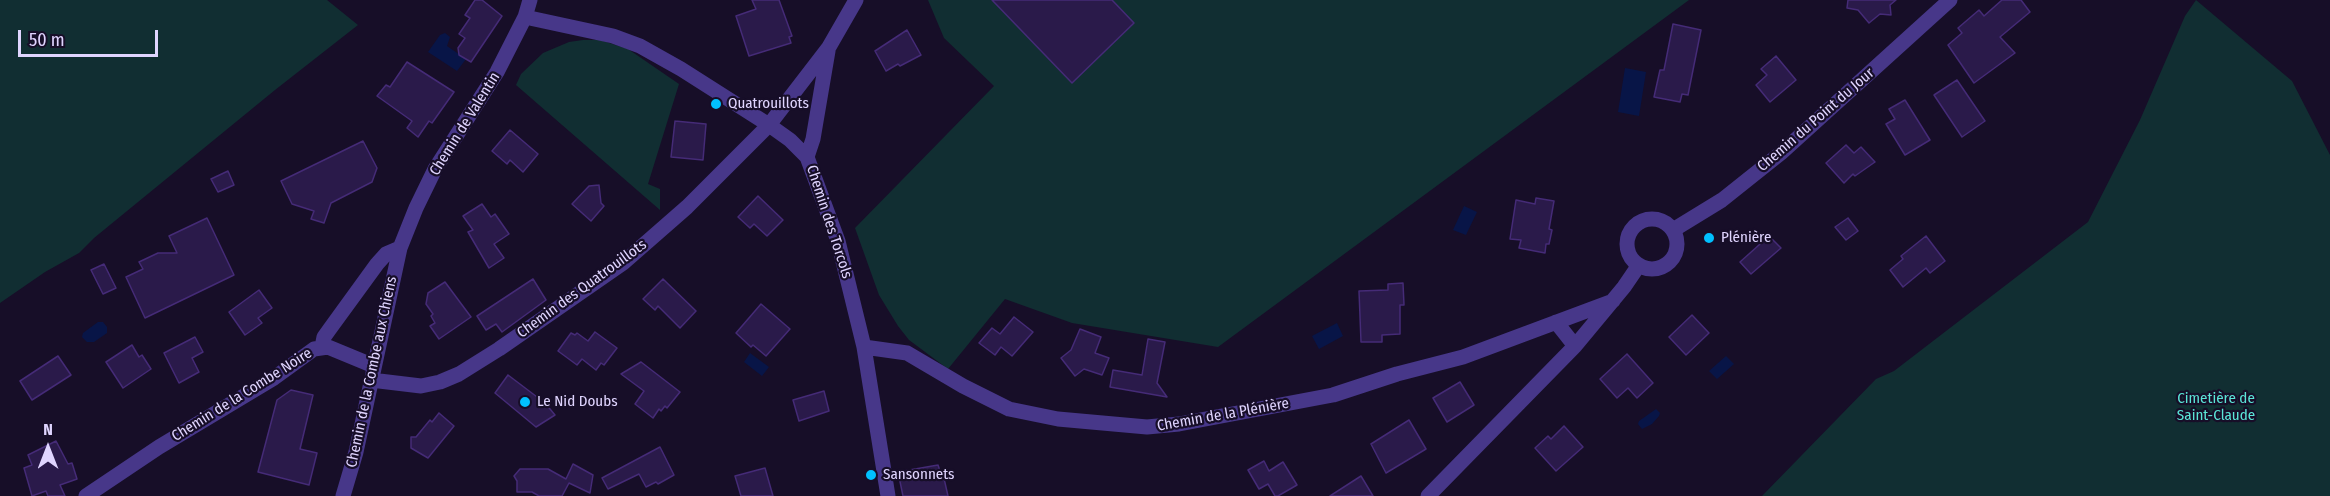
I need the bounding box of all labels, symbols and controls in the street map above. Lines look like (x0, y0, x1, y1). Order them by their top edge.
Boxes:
scale bar (21, 18, 160, 56)
text: 50 m (29, 29, 65, 51)
street label: Chemin du Point du Jour (1754, 64, 1878, 176)
street label: Chemin de Valentin (426, 69, 504, 179)
place label: Quatrouillots (728, 95, 809, 113)
marker: Quatrouillots (709, 97, 723, 111)
street label: Chemin des Torcols (802, 163, 856, 281)
place label: Plénière (1721, 229, 1771, 247)
marker: Plénière (1702, 231, 1716, 245)
street label: Chemin des Quatrouillots (514, 236, 650, 342)
street label: Chemin de la Combe aux Chiens (343, 275, 401, 469)
street label: Chemin de la Combe Noire (169, 344, 315, 446)
park label: Cimetière de Saint-Claude (2177, 390, 2255, 425)
place label: Le Nid Doubs (537, 393, 618, 411)
marker: Le Nid Doubs (518, 395, 532, 409)
street label: Chemin de la Plénière (1156, 395, 1290, 435)
north arrow (18, 418, 78, 478)
text: N (43, 420, 53, 439)
place label: Sansonnets (883, 466, 955, 484)
marker: Sansonnets (864, 468, 878, 482)

